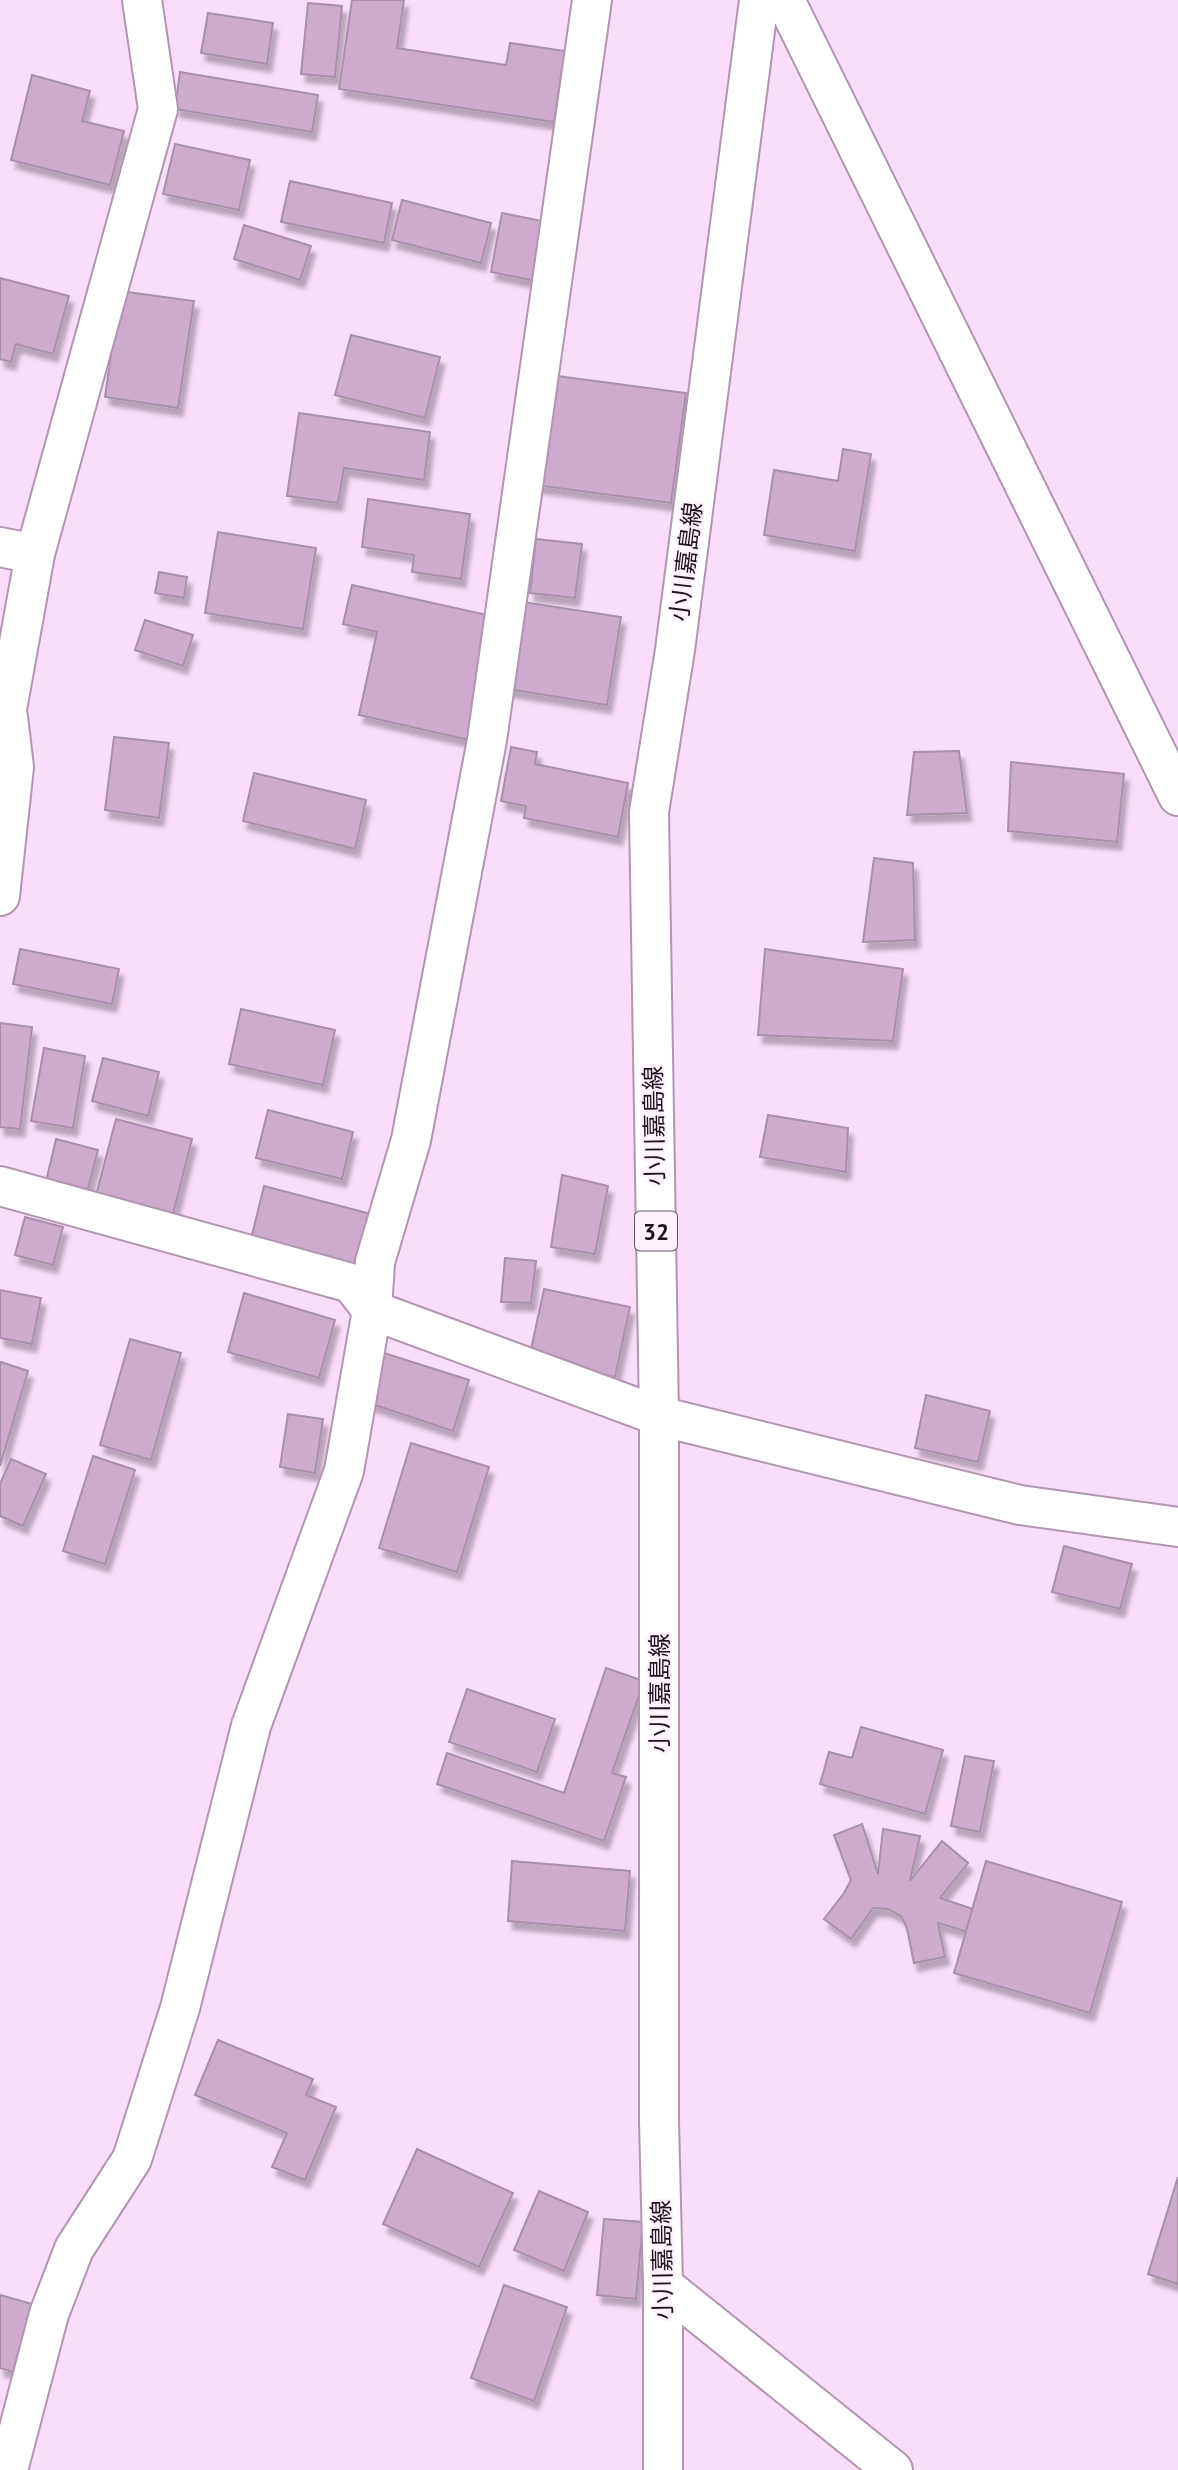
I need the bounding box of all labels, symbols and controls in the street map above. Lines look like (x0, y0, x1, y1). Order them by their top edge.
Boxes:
street label: 小川嘉島線 (663, 501, 709, 623)
street label: 小川嘉島線 (637, 1066, 671, 1186)
road number: 32 (635, 1212, 677, 1250)
street label: 小川嘉島線 (644, 1633, 675, 1753)
street label: 小川嘉島線 (645, 2200, 679, 2320)

